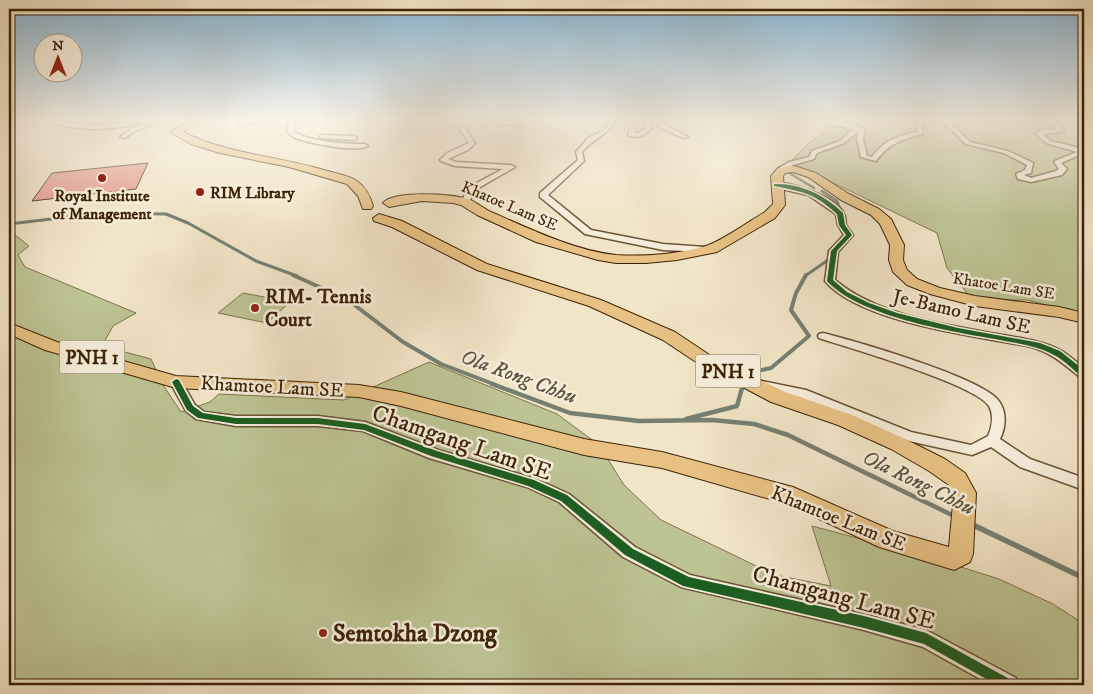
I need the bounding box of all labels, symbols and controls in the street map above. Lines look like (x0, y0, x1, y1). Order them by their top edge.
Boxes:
north arrow (32, 32, 82, 82)
text: N (52, 37, 64, 55)
marker: Royal Institute of Management (96, 172, 108, 184)
street label: Khatoe Lam SE (458, 177, 561, 235)
place label: RIM Library (210, 183, 295, 203)
place label: Royal Institute of Management (52, 186, 152, 224)
marker: RIM Library (194, 186, 206, 198)
street label: Khatoe Lam SE (951, 268, 1056, 304)
street label: Je-Bamo Lam SE (888, 284, 1033, 341)
place label: RIM- Tennis Court (265, 285, 372, 333)
marker: RIM- Tennis Court (249, 302, 261, 314)
road number: PNH 1 (59, 341, 124, 374)
water label: Ola Rong Chhu (457, 344, 580, 410)
road number: PNH 1 (696, 354, 760, 388)
street label: Khamtoe Lam SE (200, 371, 344, 404)
street label: Chamgang Lam SE (368, 398, 556, 488)
water label: Ola Rong Chhu (858, 445, 979, 521)
street label: Khamtoe Lam SE (767, 481, 910, 558)
street label: Chamgang Lam SE (749, 559, 939, 637)
place label: Semtokha Dzong (333, 619, 498, 649)
marker: Semtokha Dzong (317, 627, 329, 639)

